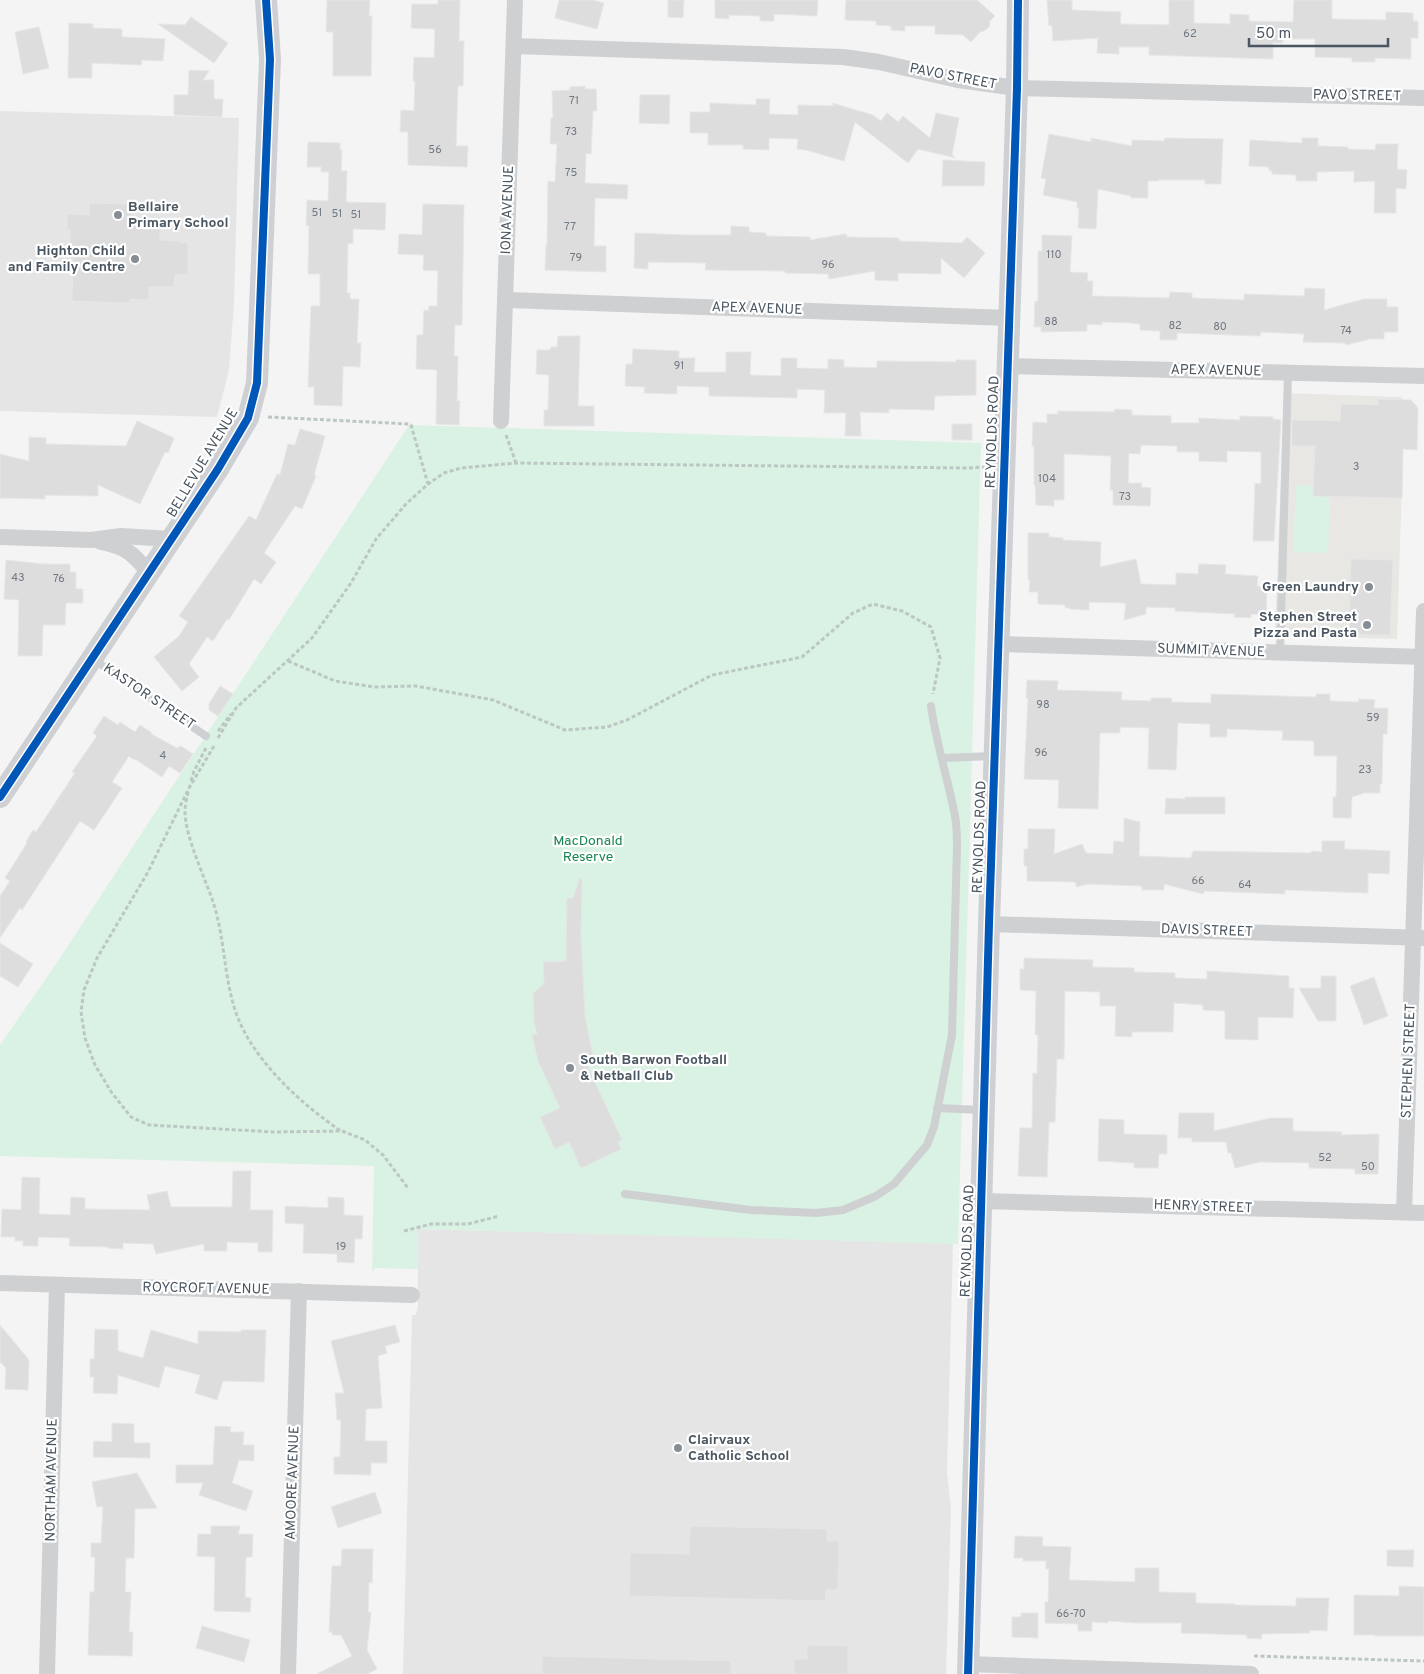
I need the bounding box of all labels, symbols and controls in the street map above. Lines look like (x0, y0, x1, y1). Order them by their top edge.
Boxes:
scale bar (1249, 15, 1388, 47)
text: 50 m (1256, 25, 1291, 44)
house number: 62 (1183, 27, 1197, 41)
street label: PAVO STREET (908, 60, 998, 94)
street label: PAVO STREET (1313, 87, 1401, 105)
house number: 71 (569, 94, 579, 108)
house number: 73 (565, 125, 577, 139)
house number: 56 (428, 143, 442, 157)
street label: IONA AVENUE (498, 165, 518, 255)
house number: 75 (565, 166, 577, 180)
place label: Bellaire Primary School (128, 199, 229, 232)
house number: 51 (312, 206, 322, 220)
house number: 51 (332, 207, 342, 221)
house number: 51 (351, 208, 361, 222)
marker: Bellaire Primary School (112, 209, 124, 221)
house number: 77 (564, 220, 576, 234)
place label: Highton Child and Family Centre (8, 243, 125, 276)
house number: 110 (1046, 248, 1062, 262)
house number: 79 (570, 251, 582, 265)
marker: Highton Child and Family Centre (129, 253, 141, 265)
house number: 96 (821, 258, 835, 272)
street label: APEX AVENUE (711, 299, 803, 319)
house number: 88 (1044, 315, 1058, 329)
house number: 82 (1168, 319, 1182, 333)
house number: 80 (1213, 320, 1227, 334)
house number: 74 (1340, 324, 1352, 338)
house number: 91 (674, 359, 684, 373)
street label: APEX AVENUE (1170, 362, 1262, 380)
street label: REYNOLDS ROAD (983, 375, 1003, 489)
street label: BELLEVUE AVENUE (164, 405, 242, 521)
house number: 3 (1353, 460, 1359, 474)
house number: 104 (1038, 472, 1056, 486)
house number: 73 (1119, 490, 1131, 504)
house number: 43 (11, 571, 25, 585)
house number: 76 (53, 572, 65, 586)
place label: Green Laundry (1262, 579, 1359, 596)
marker: Green Laundry (1363, 581, 1375, 593)
place label: Stephen Street Pizza and Pasta (1253, 609, 1357, 642)
marker: Stephen Street Pizza and Pasta (1361, 619, 1373, 631)
street label: SUMMIT AVENUE (1157, 641, 1265, 661)
street label: KASTOR STREET (100, 660, 198, 734)
house number: 98 (1036, 698, 1050, 712)
house number: 59 (1366, 711, 1380, 725)
house number: 96 (1034, 746, 1048, 760)
house number: 4 (160, 749, 167, 763)
house number: 23 (1358, 763, 1372, 777)
street label: REYNOLDS ROAD (970, 780, 990, 894)
park label: MacDonald Reserve (553, 833, 623, 866)
house number: 66 (1191, 874, 1205, 888)
house number: 64 (1238, 878, 1252, 892)
street label: DAVIS STREET (1161, 921, 1253, 941)
street label: STEPHEN STREET (1398, 1003, 1420, 1119)
place label: South Barwon Football & Netball Club (580, 1052, 727, 1085)
marker: South Barwon Football & Netball Club (564, 1062, 576, 1074)
house number: 52 (1318, 1151, 1332, 1165)
house number: 50 (1361, 1160, 1375, 1174)
street label: REYNOLDS ROAD (958, 1184, 978, 1298)
street label: HENRY STREET (1153, 1197, 1253, 1217)
house number: 19 (336, 1240, 346, 1254)
street label: ROYCROFT AVENUE (142, 1279, 270, 1299)
street label: NORTHAM AVENUE (42, 1418, 62, 1542)
street label: AMOORE AVENUE (283, 1425, 303, 1541)
place label: Clairvaux Catholic School (688, 1432, 789, 1465)
marker: Clairvaux Catholic School (672, 1442, 684, 1454)
house number: 66-70 (1056, 1607, 1086, 1621)

